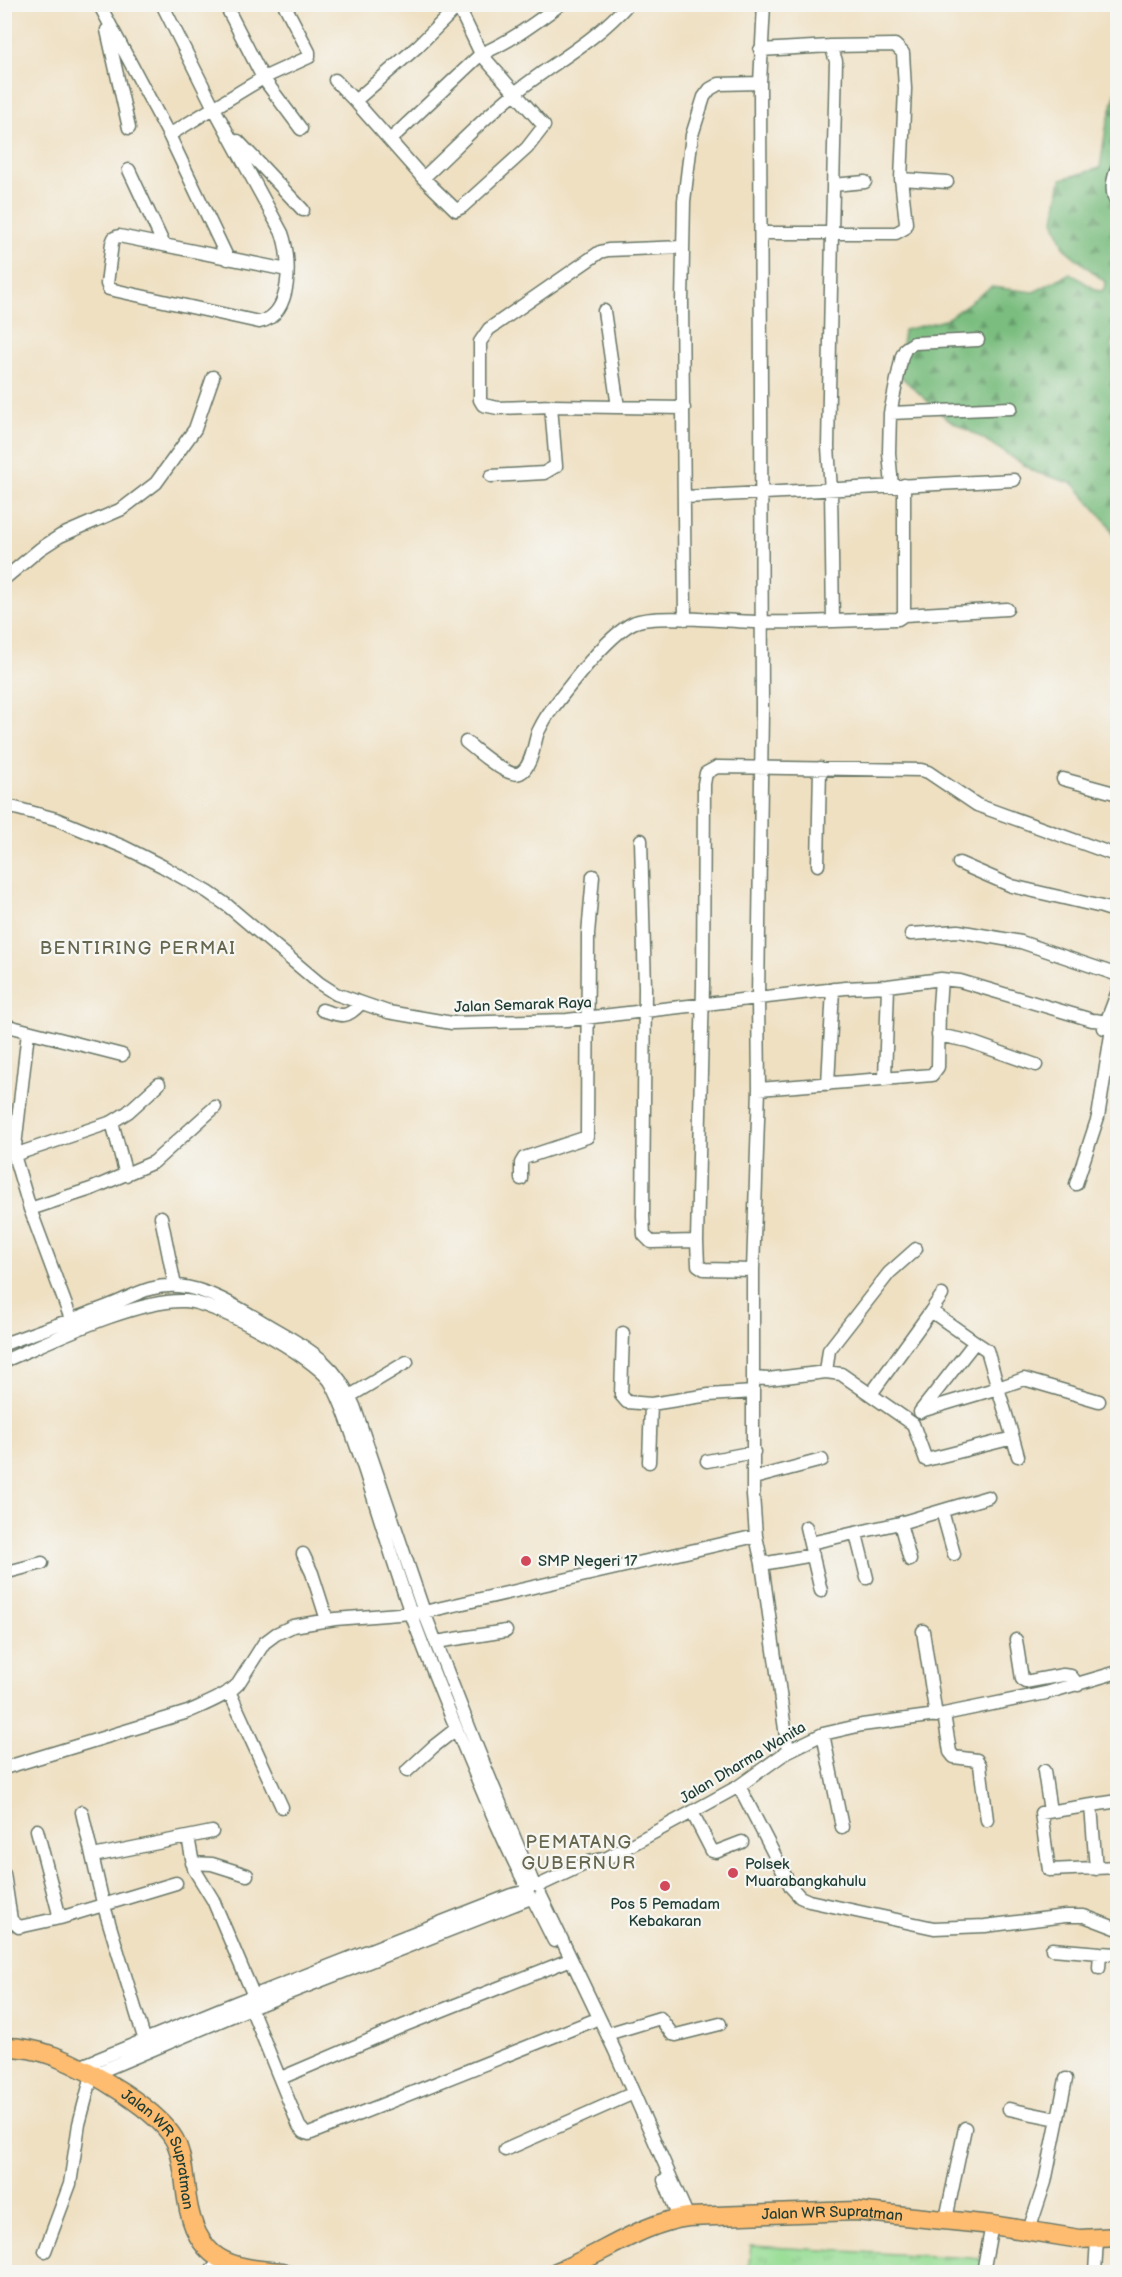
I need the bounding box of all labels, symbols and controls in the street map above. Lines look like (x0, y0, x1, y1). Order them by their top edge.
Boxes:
district label: BENTIRING PERMAI (40, 938, 236, 959)
street label: Jalan Semarak Raya (454, 993, 592, 1017)
place label: SMP Negeri 17 (538, 1552, 638, 1571)
marker: SMP Negeri 17 (519, 1554, 533, 1568)
street label: Jalan Dharma Wanita (677, 1718, 809, 1808)
district label: PEMATANG GUBERNUR (521, 1832, 637, 1874)
place label: Polsek Muarabangkahulu (745, 1855, 866, 1891)
marker: Polsek Muarabangkahulu (726, 1866, 740, 1880)
marker: Pos 5 Pemadam Kebakaran (658, 1879, 672, 1893)
place label: Pos 5 Pemadam Kebakaran (610, 1895, 720, 1931)
street label: Jalan WR Supratman (118, 2085, 198, 2211)
street label: Jalan WR Supratman (761, 2201, 904, 2225)

